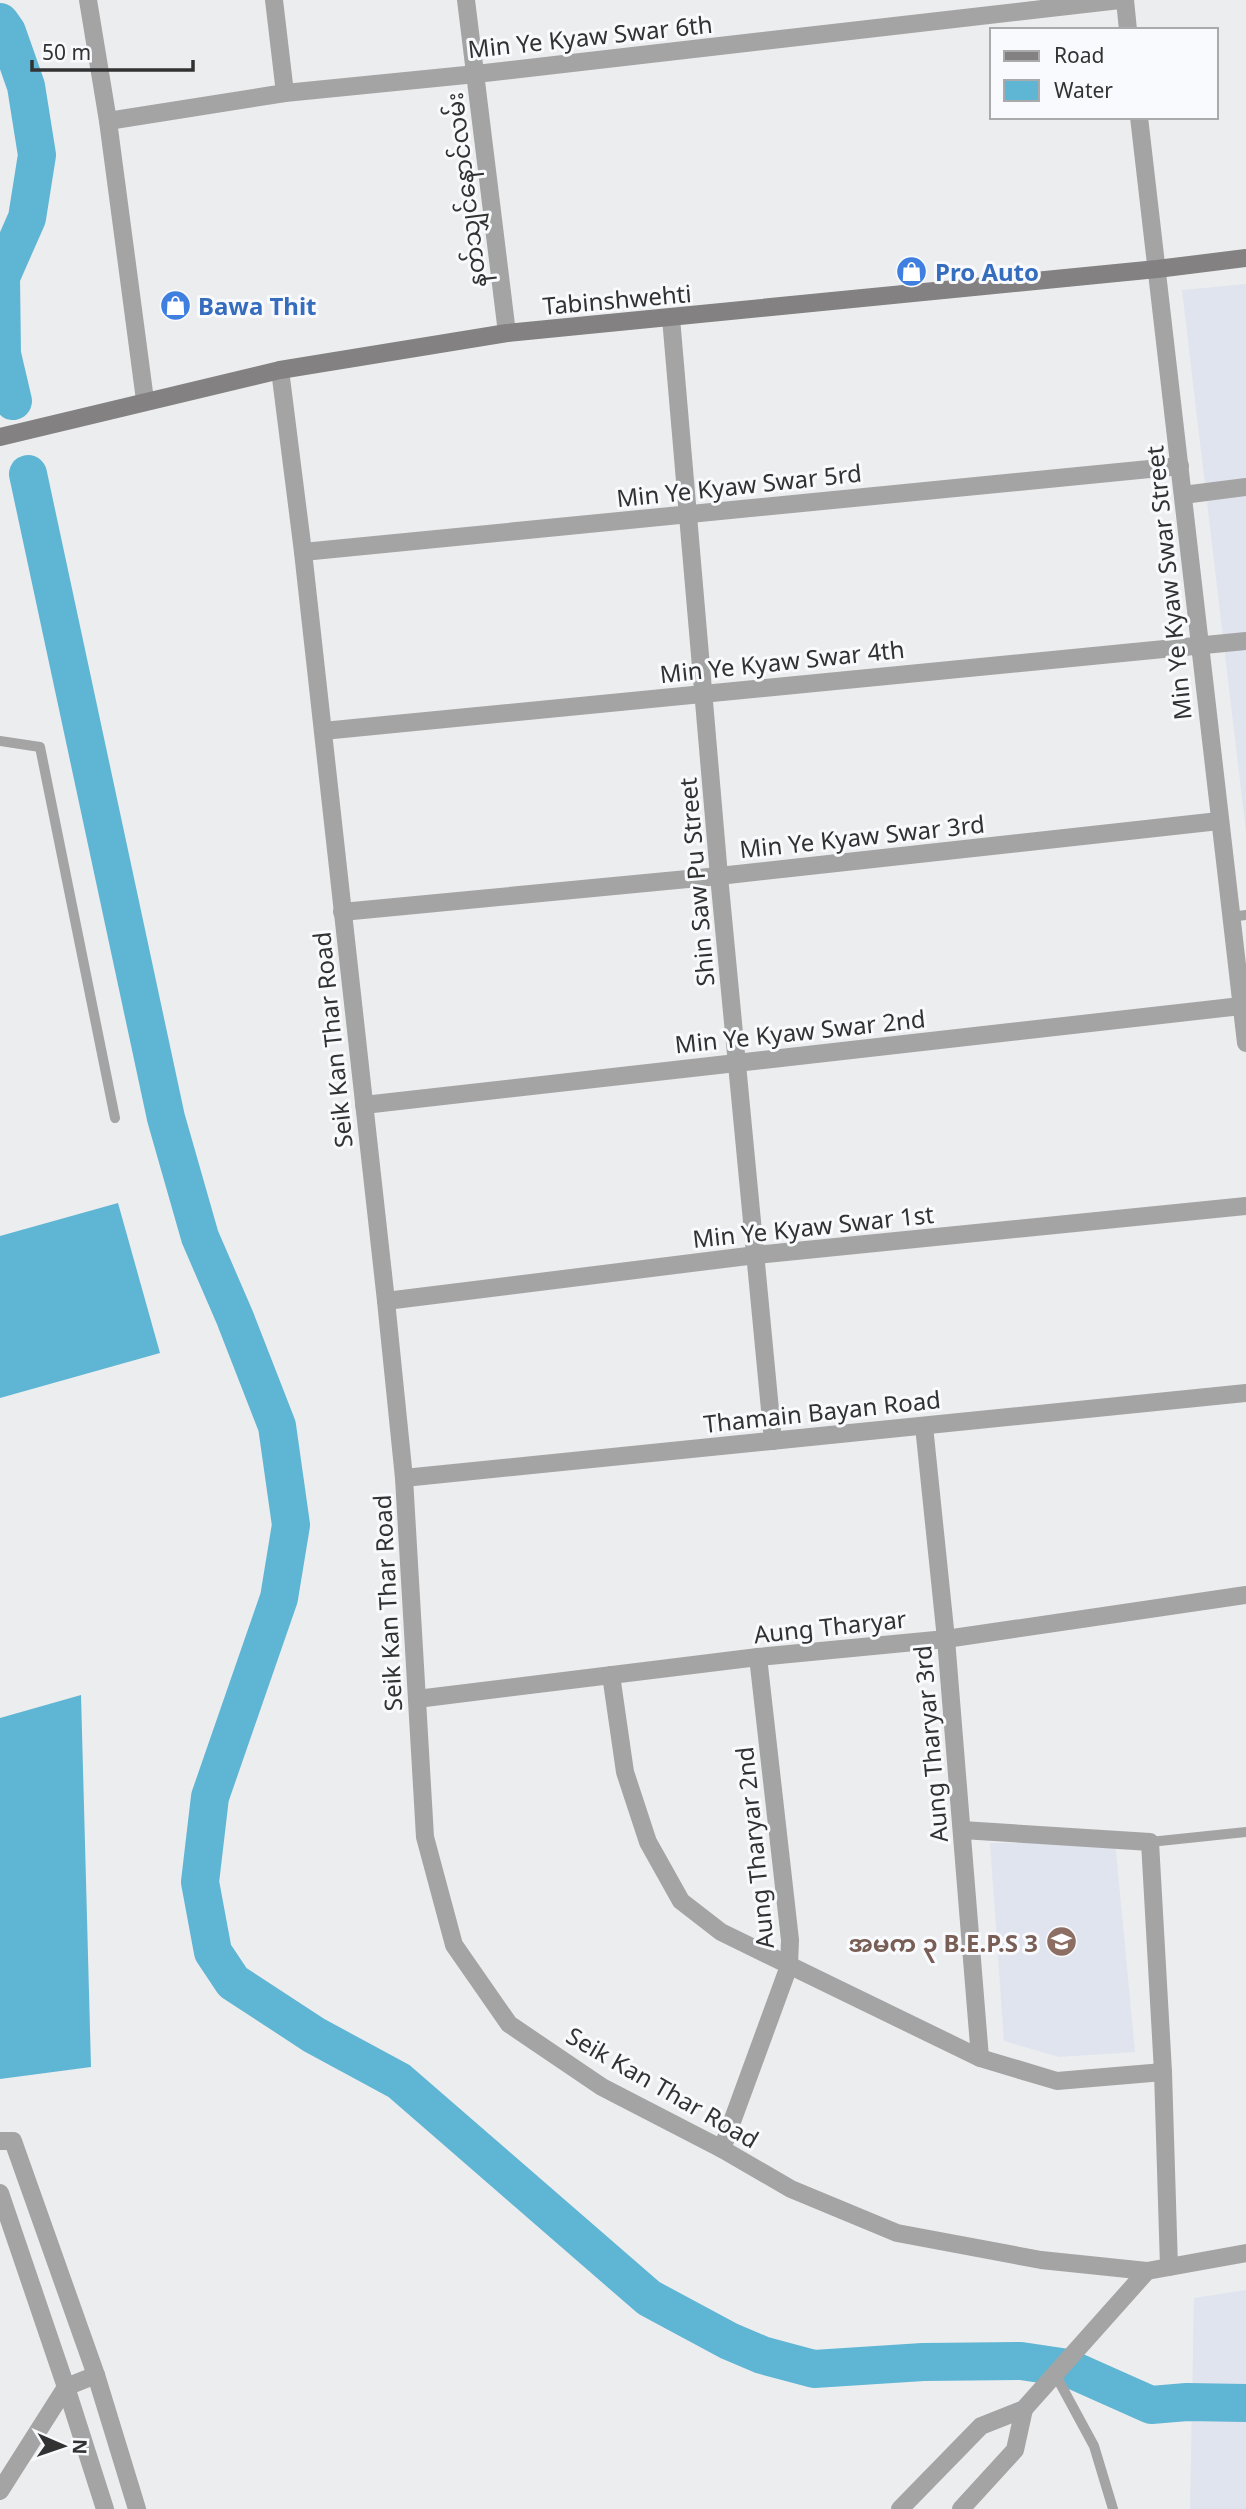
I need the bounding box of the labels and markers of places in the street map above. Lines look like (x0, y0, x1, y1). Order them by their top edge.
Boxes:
shop icon: Pro Auto (895, 254, 929, 288)
place label: Pro Auto (935, 255, 1039, 288)
shop icon: Bawa Thit (158, 288, 192, 322)
place label: Bawa Thit (198, 289, 317, 322)
school or university icon: အမက ၃ B.E.P.S 3 (1044, 1925, 1078, 1959)
place label: အမက ၃ B.E.P.S 3 (848, 1926, 1038, 1963)

